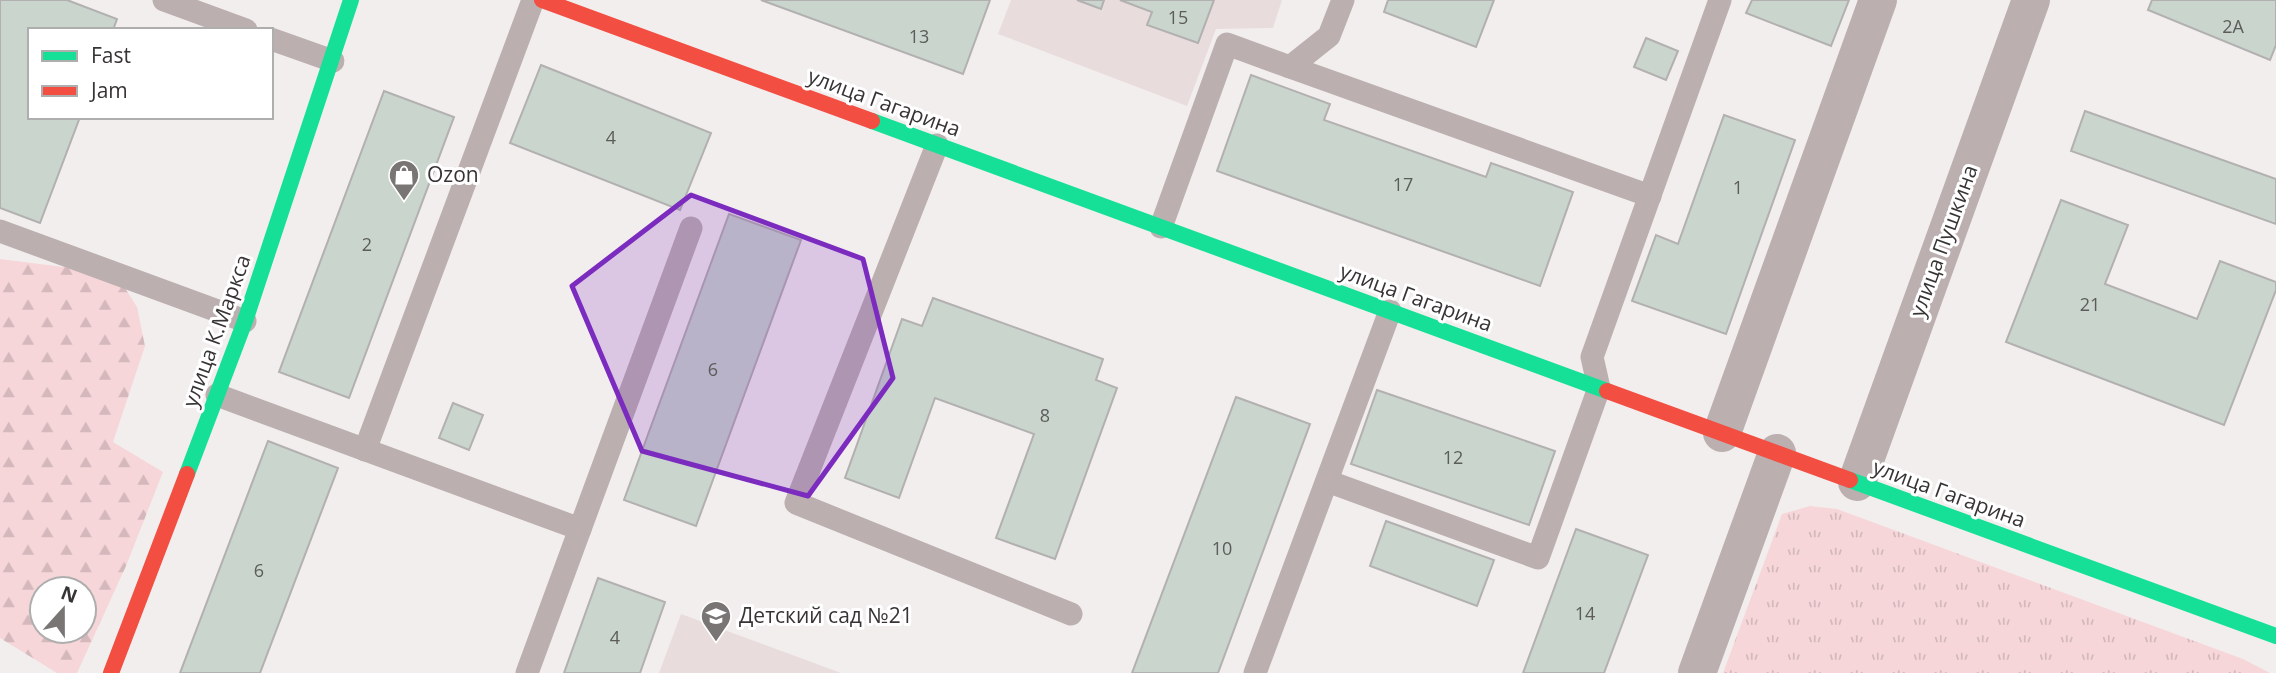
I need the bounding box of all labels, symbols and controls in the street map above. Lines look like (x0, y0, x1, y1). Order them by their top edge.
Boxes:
house number: 15 (1168, 5, 1188, 29)
house number: 2А (2222, 14, 2244, 38)
house number: 13 (909, 24, 929, 48)
legend (28, 28, 273, 119)
text: Fast (91, 41, 131, 69)
street label: улица Гагарина (804, 61, 965, 143)
text: Jam (89, 76, 128, 104)
house number: 4 (606, 125, 616, 149)
shop icon: Ozon (387, 158, 421, 202)
place label: Ozon (427, 160, 479, 188)
street label: улица Пушкина (1903, 161, 1984, 321)
house number: 17 (1393, 172, 1413, 196)
house number: 1 (1733, 175, 1743, 199)
house number: 2 (362, 232, 372, 256)
street label: улица К.Маркса (175, 250, 257, 411)
street label: улица Гагарина (1336, 256, 1497, 338)
house number: 21 (2080, 292, 2100, 316)
house number: 6 (708, 357, 718, 381)
house number: 8 (1040, 403, 1050, 427)
house number: 12 (1443, 445, 1463, 469)
street label: улица Гагарина (1869, 452, 2030, 534)
house number: 10 (1212, 536, 1232, 560)
house number: 6 (254, 558, 264, 582)
north arrow (28, 575, 98, 645)
text: N (57, 579, 81, 609)
school or university icon: Детский cад №21 (699, 599, 733, 643)
place label: Детский cад №21 (739, 601, 913, 629)
house number: 14 (1575, 601, 1595, 625)
house number: 4 (610, 625, 620, 649)

